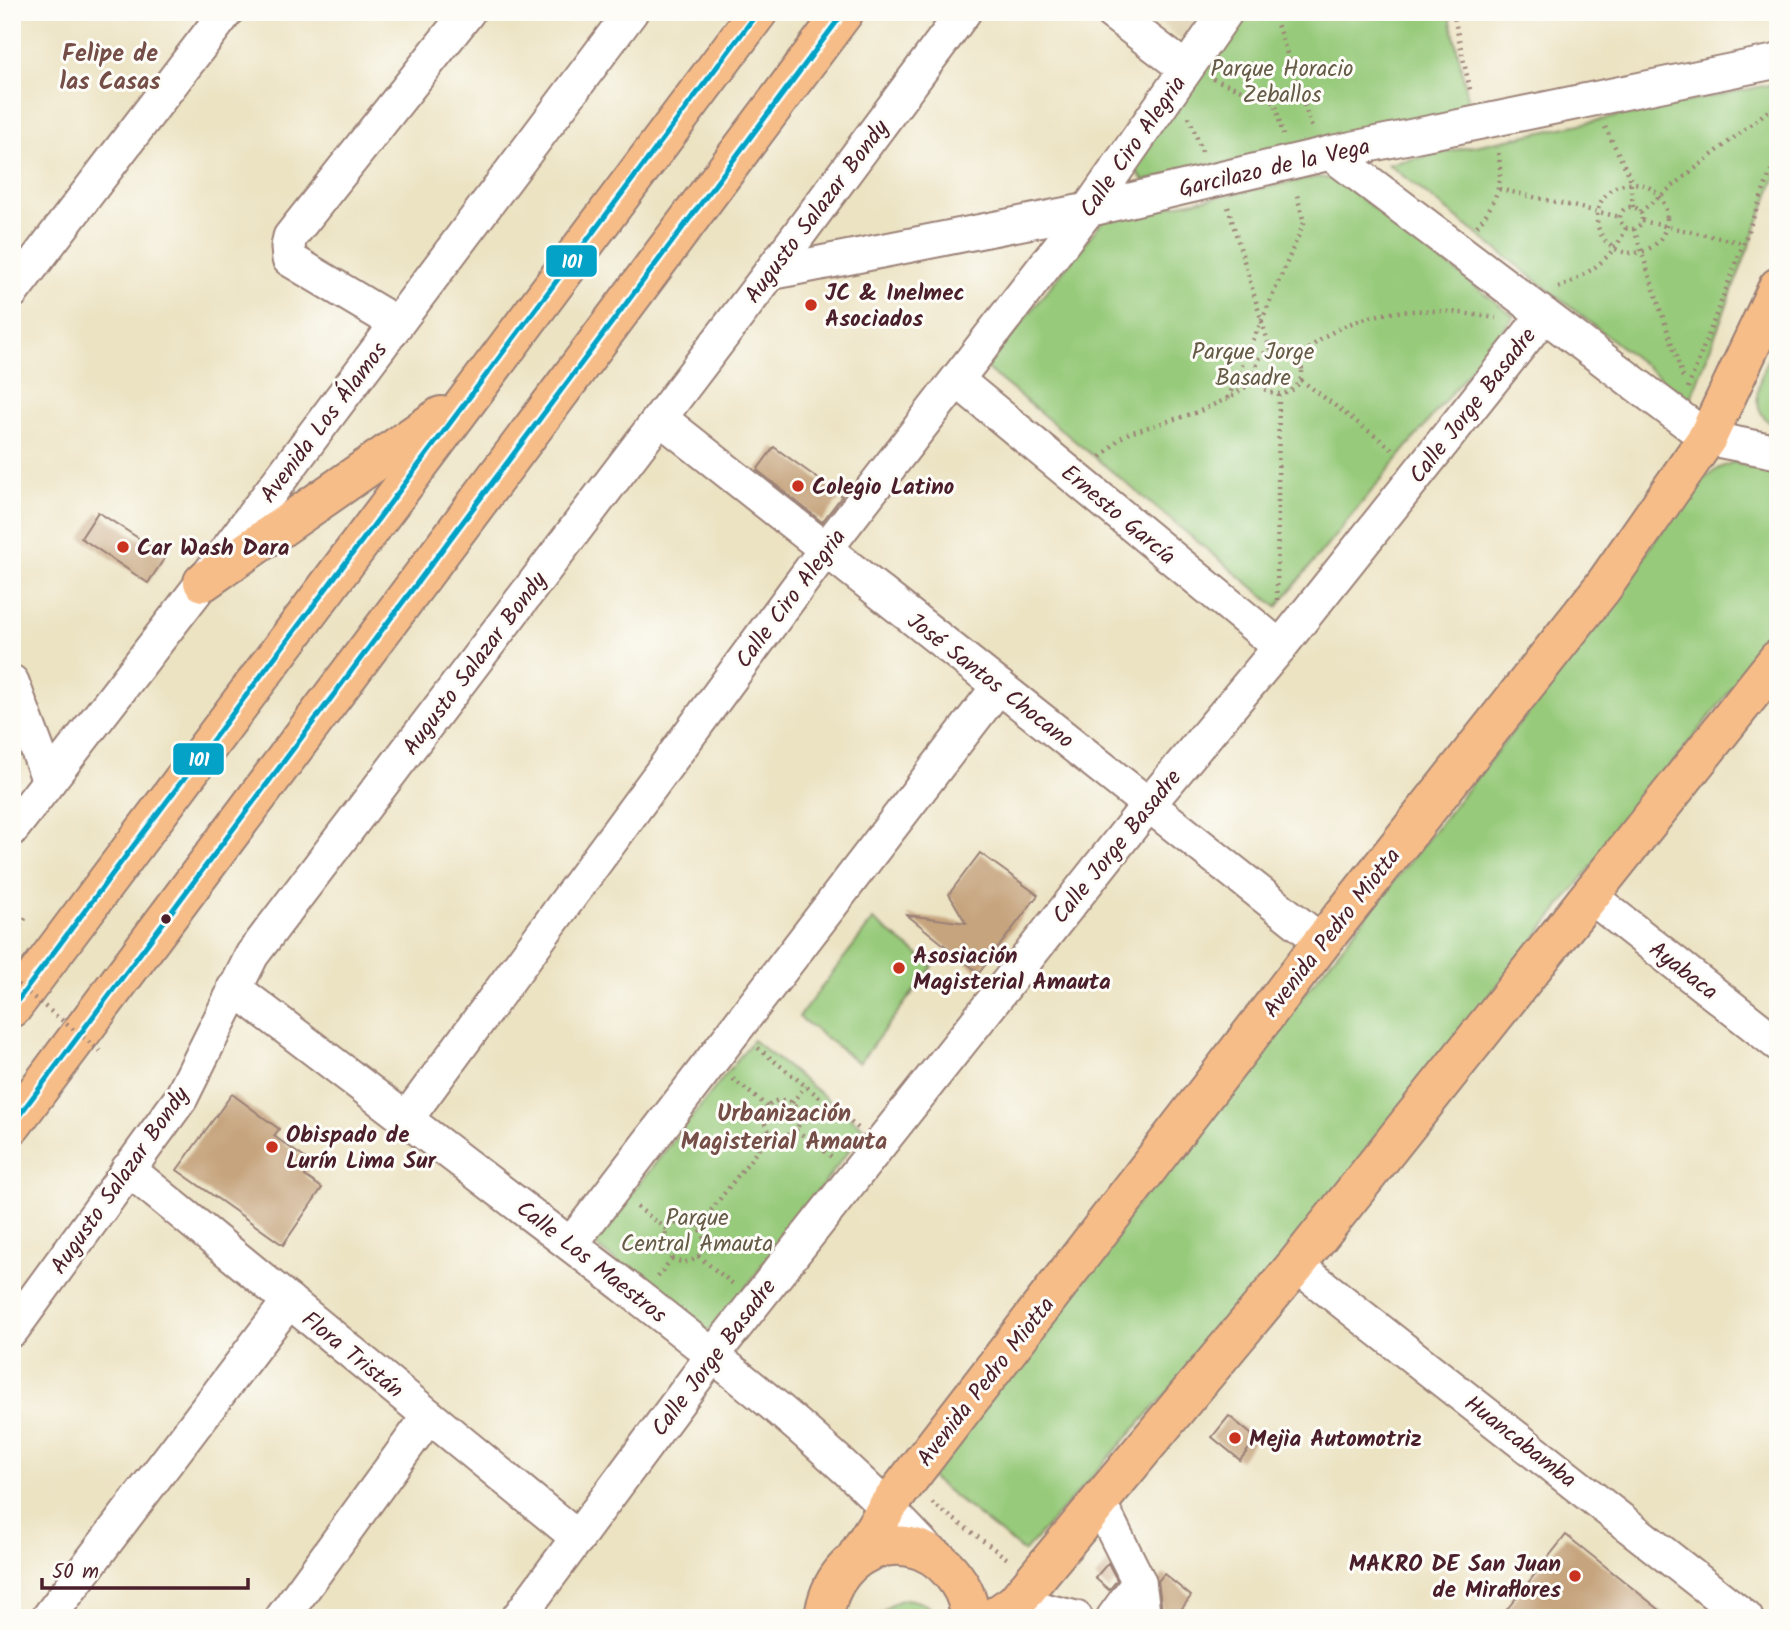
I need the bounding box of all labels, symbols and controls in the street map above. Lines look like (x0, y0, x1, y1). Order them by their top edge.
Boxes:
district label: Felipe de las Casas (60, 35, 160, 102)
park label: Parque Horacio Zeballos (1211, 52, 1353, 114)
street label: Calle Ciro Alegria (1071, 69, 1196, 226)
street label: Augusto Salazar Bondy (736, 113, 899, 312)
street label: Garcilazo de la Vega (1175, 129, 1374, 208)
line badge: 101 (545, 244, 598, 278)
text: 101 (561, 248, 583, 278)
place label: JC & Inelmec Asociados (825, 276, 965, 338)
marker: JC & Inelmec Asociados (803, 297, 819, 313)
street label: Calle Jorge Basadre (1401, 320, 1546, 492)
street label: Avenida Los Álamos (252, 335, 398, 512)
park label: Parque Jorge Basadre (1192, 335, 1314, 397)
street label: Ernesto García (1052, 456, 1183, 575)
place label: Colegio Latino (812, 470, 954, 506)
marker: Colegio Latino (790, 478, 806, 494)
street label: Calle Ciro Alegria (727, 522, 856, 677)
place label: Car Wash Dara (137, 531, 290, 567)
marker: Car Wash Dara (115, 539, 131, 555)
street label: Augusto Salazar Bondy (394, 565, 557, 764)
street label: José Santos Chocano (898, 605, 1081, 759)
line badge: 101 (172, 742, 225, 776)
text: 101 (188, 746, 210, 776)
street label: Calle Jorge Basadre (1044, 762, 1191, 932)
street label: Avenida Pedro Miotta (1255, 840, 1411, 1026)
unlabelled marker (159, 912, 173, 926)
street label: Ayabaca (1640, 933, 1725, 1010)
place label: Asosiación Magisterial Amauta (913, 939, 1111, 1001)
marker: Asosiación Magisterial Amauta (891, 960, 907, 976)
street label: Augusto Salazar Bondy (42, 1080, 199, 1282)
district label: Urbanización Magisterial Amauta (681, 1095, 887, 1162)
place label: Obispado de Lurín Lima Sur (286, 1118, 437, 1180)
marker: Obispado de Lurín Lima Sur (264, 1139, 280, 1155)
street label: Calle Los Maestros (507, 1192, 674, 1333)
park label: Parque Central Amauta (621, 1201, 773, 1263)
street label: Calle Jorge Basadre (643, 1271, 786, 1445)
street label: Avenida Pedro Miotta (909, 1289, 1065, 1475)
street label: Flora Tristán (293, 1303, 411, 1408)
street label: Huancabamba (1456, 1387, 1584, 1498)
place label: Mejia Automotriz (1249, 1422, 1422, 1458)
marker: Mejia Automotriz (1227, 1430, 1243, 1446)
scale bar (42, 1546, 248, 1590)
place label: MAKRO DE San Juan de Miraflores (1349, 1547, 1561, 1609)
text: 50 m (52, 1556, 99, 1589)
marker: MAKRO DE San Juan de Miraflores (1567, 1568, 1583, 1584)

